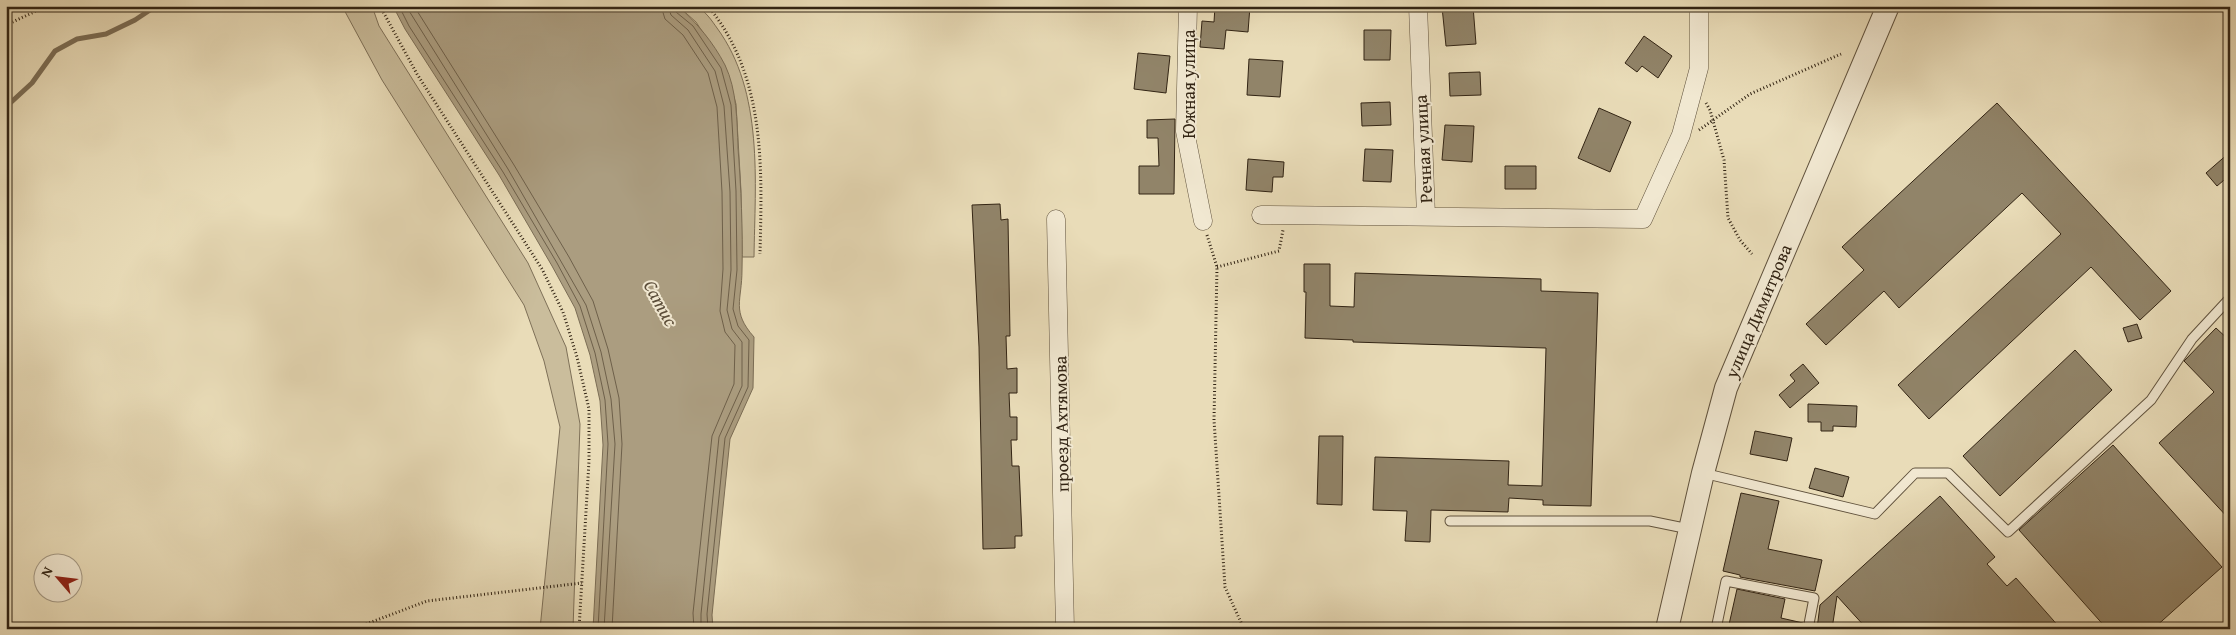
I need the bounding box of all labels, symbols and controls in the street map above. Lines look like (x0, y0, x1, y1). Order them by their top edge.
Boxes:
street label: Южная улица (1175, 29, 1202, 139)
street label: Речная улица (1407, 94, 1439, 204)
street label: улица Димитрова (1717, 239, 1799, 383)
water label: Сатис (637, 275, 685, 332)
street label: проезд Ахтямова (1046, 355, 1076, 492)
north arrow (32, 552, 82, 602)
text: N (35, 563, 58, 581)

